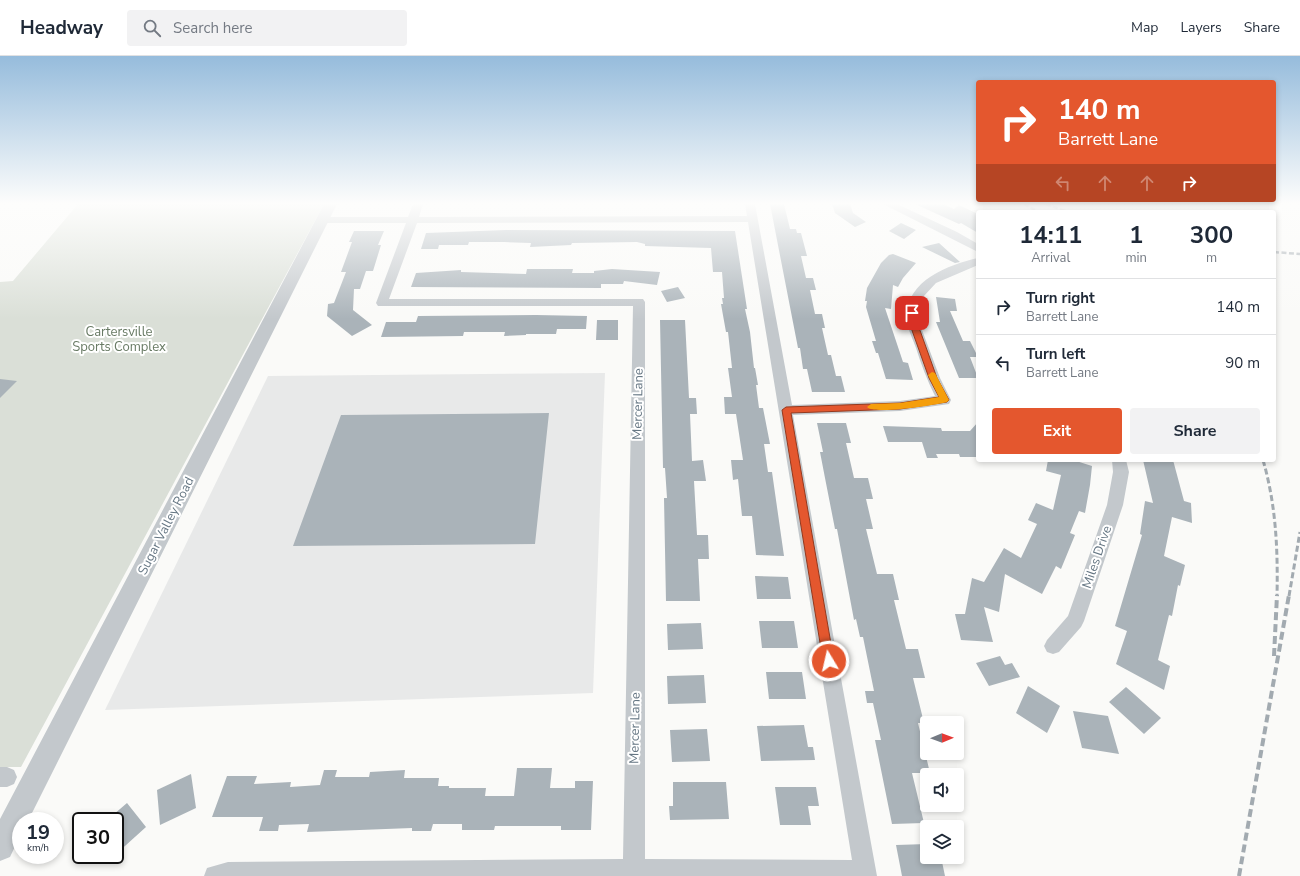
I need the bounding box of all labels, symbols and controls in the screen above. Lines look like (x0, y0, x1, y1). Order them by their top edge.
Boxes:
search box (127, 10, 407, 46)
text: Headway (20, 15, 103, 41)
icon: search (141, 17, 163, 39)
text: Search here (173, 18, 253, 38)
text: Map (1131, 18, 1158, 37)
text: Layers (1180, 18, 1222, 37)
text: Share (1244, 18, 1280, 37)
text: 140 m (1058, 91, 1141, 129)
icon: right (992, 96, 1044, 148)
text: Barrett Lane (1058, 127, 1158, 151)
icon: left (1052, 172, 1074, 194)
icon: ahead (1094, 172, 1116, 194)
icon: ahead (1136, 172, 1158, 194)
icon: right (1178, 172, 1200, 194)
text: 14:11 (1019, 219, 1082, 251)
text: 1 (1129, 219, 1143, 251)
text: 300 (1190, 219, 1233, 251)
text: Arrival (1031, 249, 1070, 267)
text: min (1125, 249, 1147, 267)
text: m (1206, 249, 1217, 267)
text: Turn right (1026, 288, 1095, 308)
pin (895, 296, 929, 330)
icon: right (992, 296, 1014, 318)
text: 140 m (1216, 297, 1260, 317)
icon: arrive (901, 302, 923, 324)
text: Barrett Lane (1026, 308, 1098, 326)
park label: Cartersville Sports Complex (72, 323, 166, 356)
text: Turn left (1026, 344, 1085, 364)
icon: left (992, 352, 1014, 374)
text: 90 m (1225, 353, 1260, 373)
text: Barrett Lane (1026, 364, 1098, 382)
street label: Mercer Lane (628, 368, 648, 440)
button: Exit (992, 408, 1122, 454)
button: Share (1130, 408, 1260, 454)
street label: Sugar Valley Road (134, 474, 198, 578)
street label: Miles Drive (1078, 523, 1116, 591)
position arrow (808, 640, 850, 682)
street label: Mercer Lane (625, 692, 645, 764)
north arrow (920, 716, 964, 760)
map controls (920, 716, 964, 864)
button: sound (920, 768, 964, 812)
speed limit sign: 30 (72, 812, 124, 864)
text: 19 (26, 819, 50, 846)
button: layers (920, 820, 964, 864)
text: km/h (27, 841, 49, 855)

